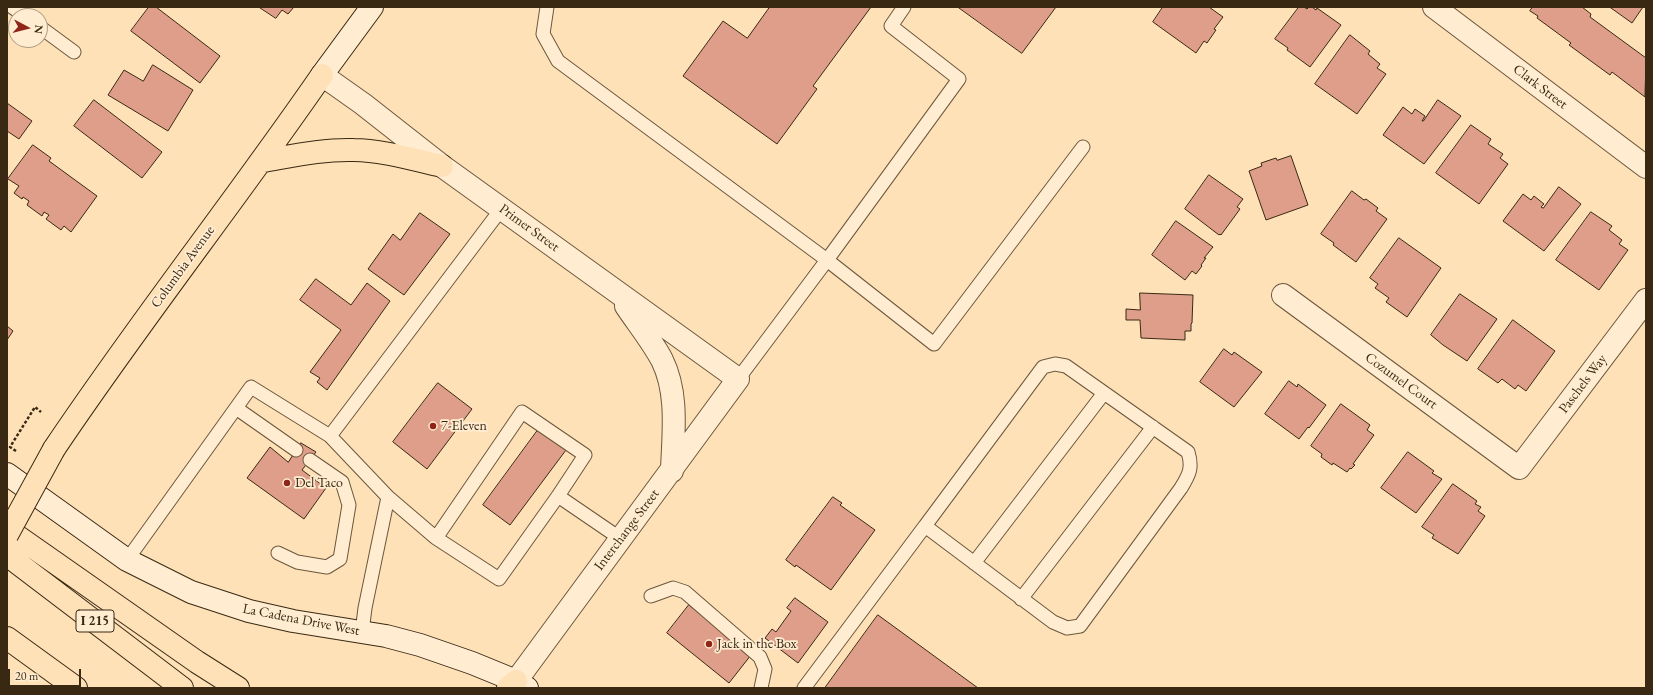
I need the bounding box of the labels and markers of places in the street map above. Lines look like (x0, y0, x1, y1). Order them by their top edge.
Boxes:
place label: 7-Eleven (441, 418, 487, 434)
marker: 7-Eleven (428, 421, 438, 431)
place label: Del Taco (295, 475, 343, 491)
marker: Del Taco (282, 478, 292, 488)
place label: Jack in the Box (717, 636, 797, 652)
marker: Jack in the Box (704, 639, 714, 649)

